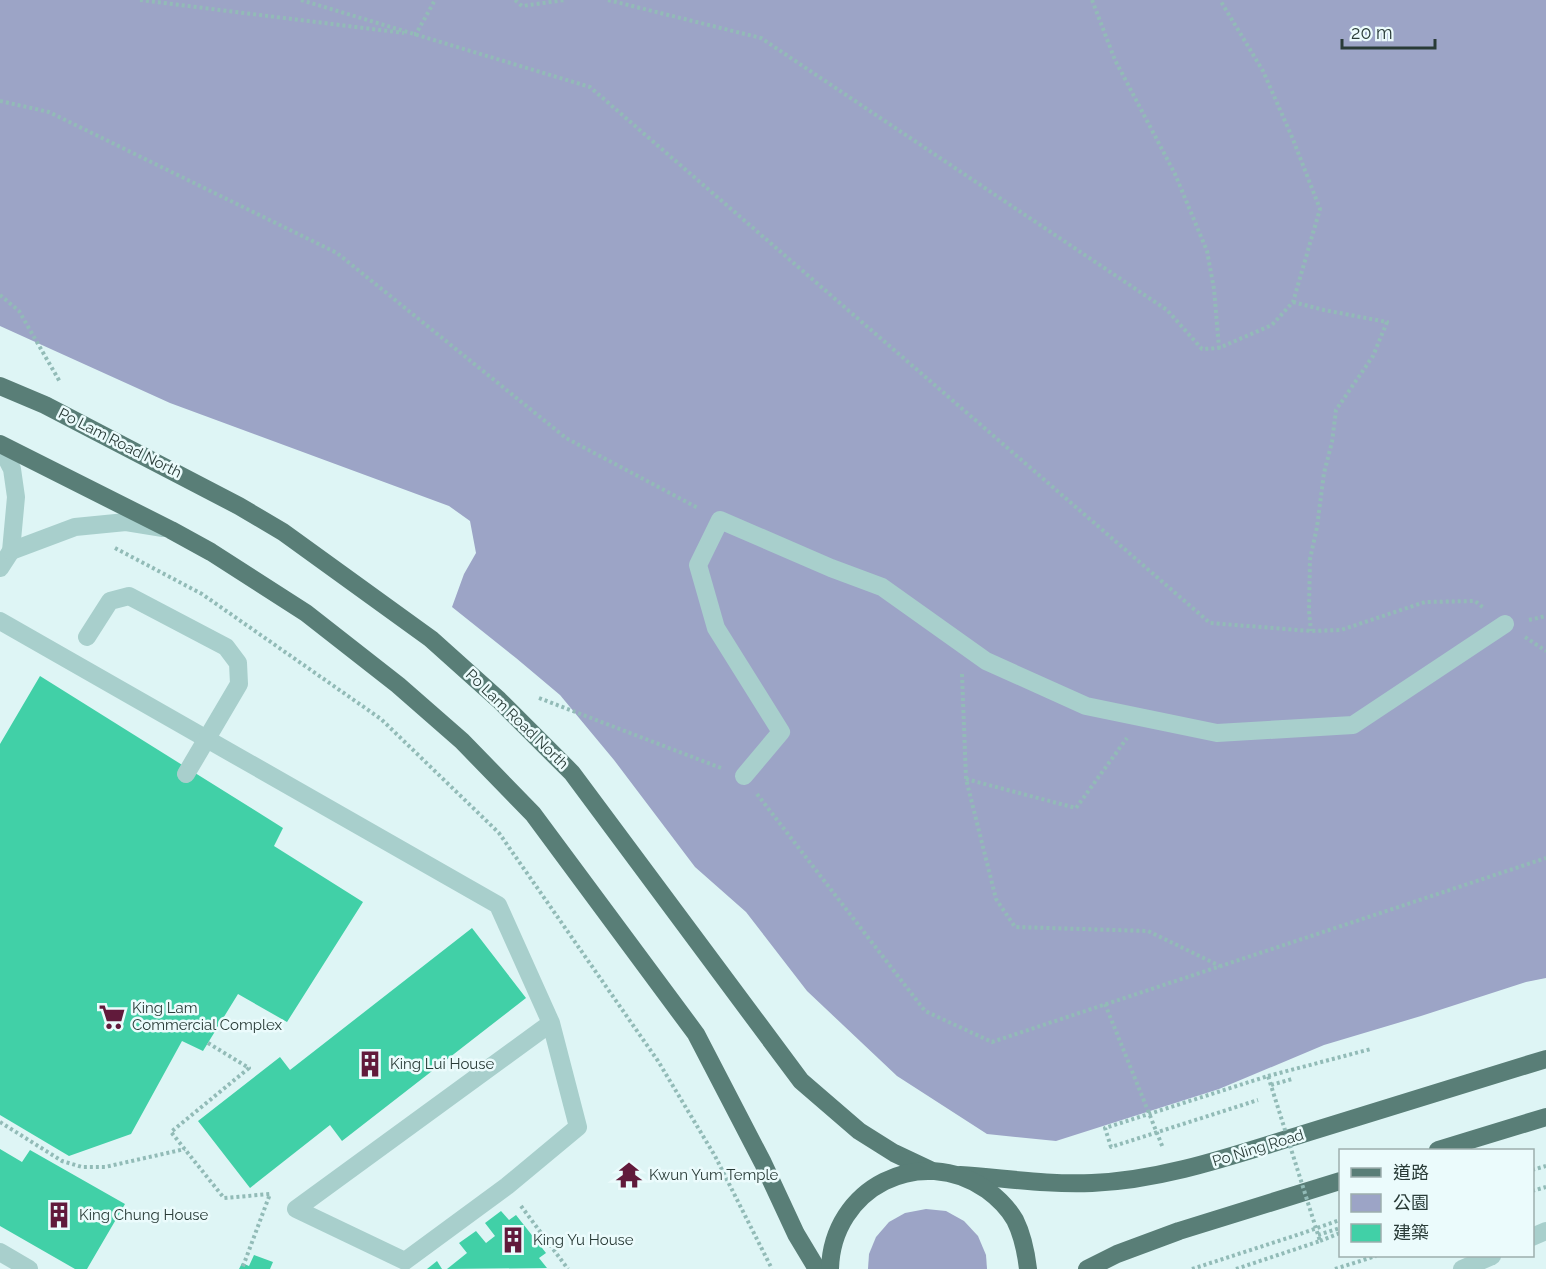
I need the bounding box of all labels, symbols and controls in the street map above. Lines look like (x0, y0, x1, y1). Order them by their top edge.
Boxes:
scale bar (1342, 12, 1435, 50)
text: 20 m (1351, 22, 1393, 43)
street label: Po Lam Road North (55, 404, 185, 482)
street label: Po Lam Road North (462, 665, 572, 773)
place label: King Lam Commercial Complex (132, 999, 283, 1034)
supermarket icon: King Lam Commercial Complex (97, 1002, 127, 1032)
building icon: King Lui House (355, 1049, 385, 1079)
place label: King Lui House (390, 1055, 495, 1073)
street label: Po Ning Road (1210, 1126, 1306, 1170)
legend (1339, 1149, 1534, 1257)
temple icon: Kwun Yum Temple (614, 1160, 644, 1190)
text: 道路 (1393, 1162, 1429, 1183)
place label: Kwun Yum Temple (649, 1166, 779, 1184)
text: 公園 (1393, 1192, 1429, 1213)
building icon: King Chung House (44, 1200, 74, 1230)
place label: King Chung House (79, 1206, 209, 1224)
text: 建築 (1393, 1222, 1429, 1243)
building icon: King Yu House (498, 1225, 528, 1255)
place label: King Yu House (533, 1231, 634, 1249)

